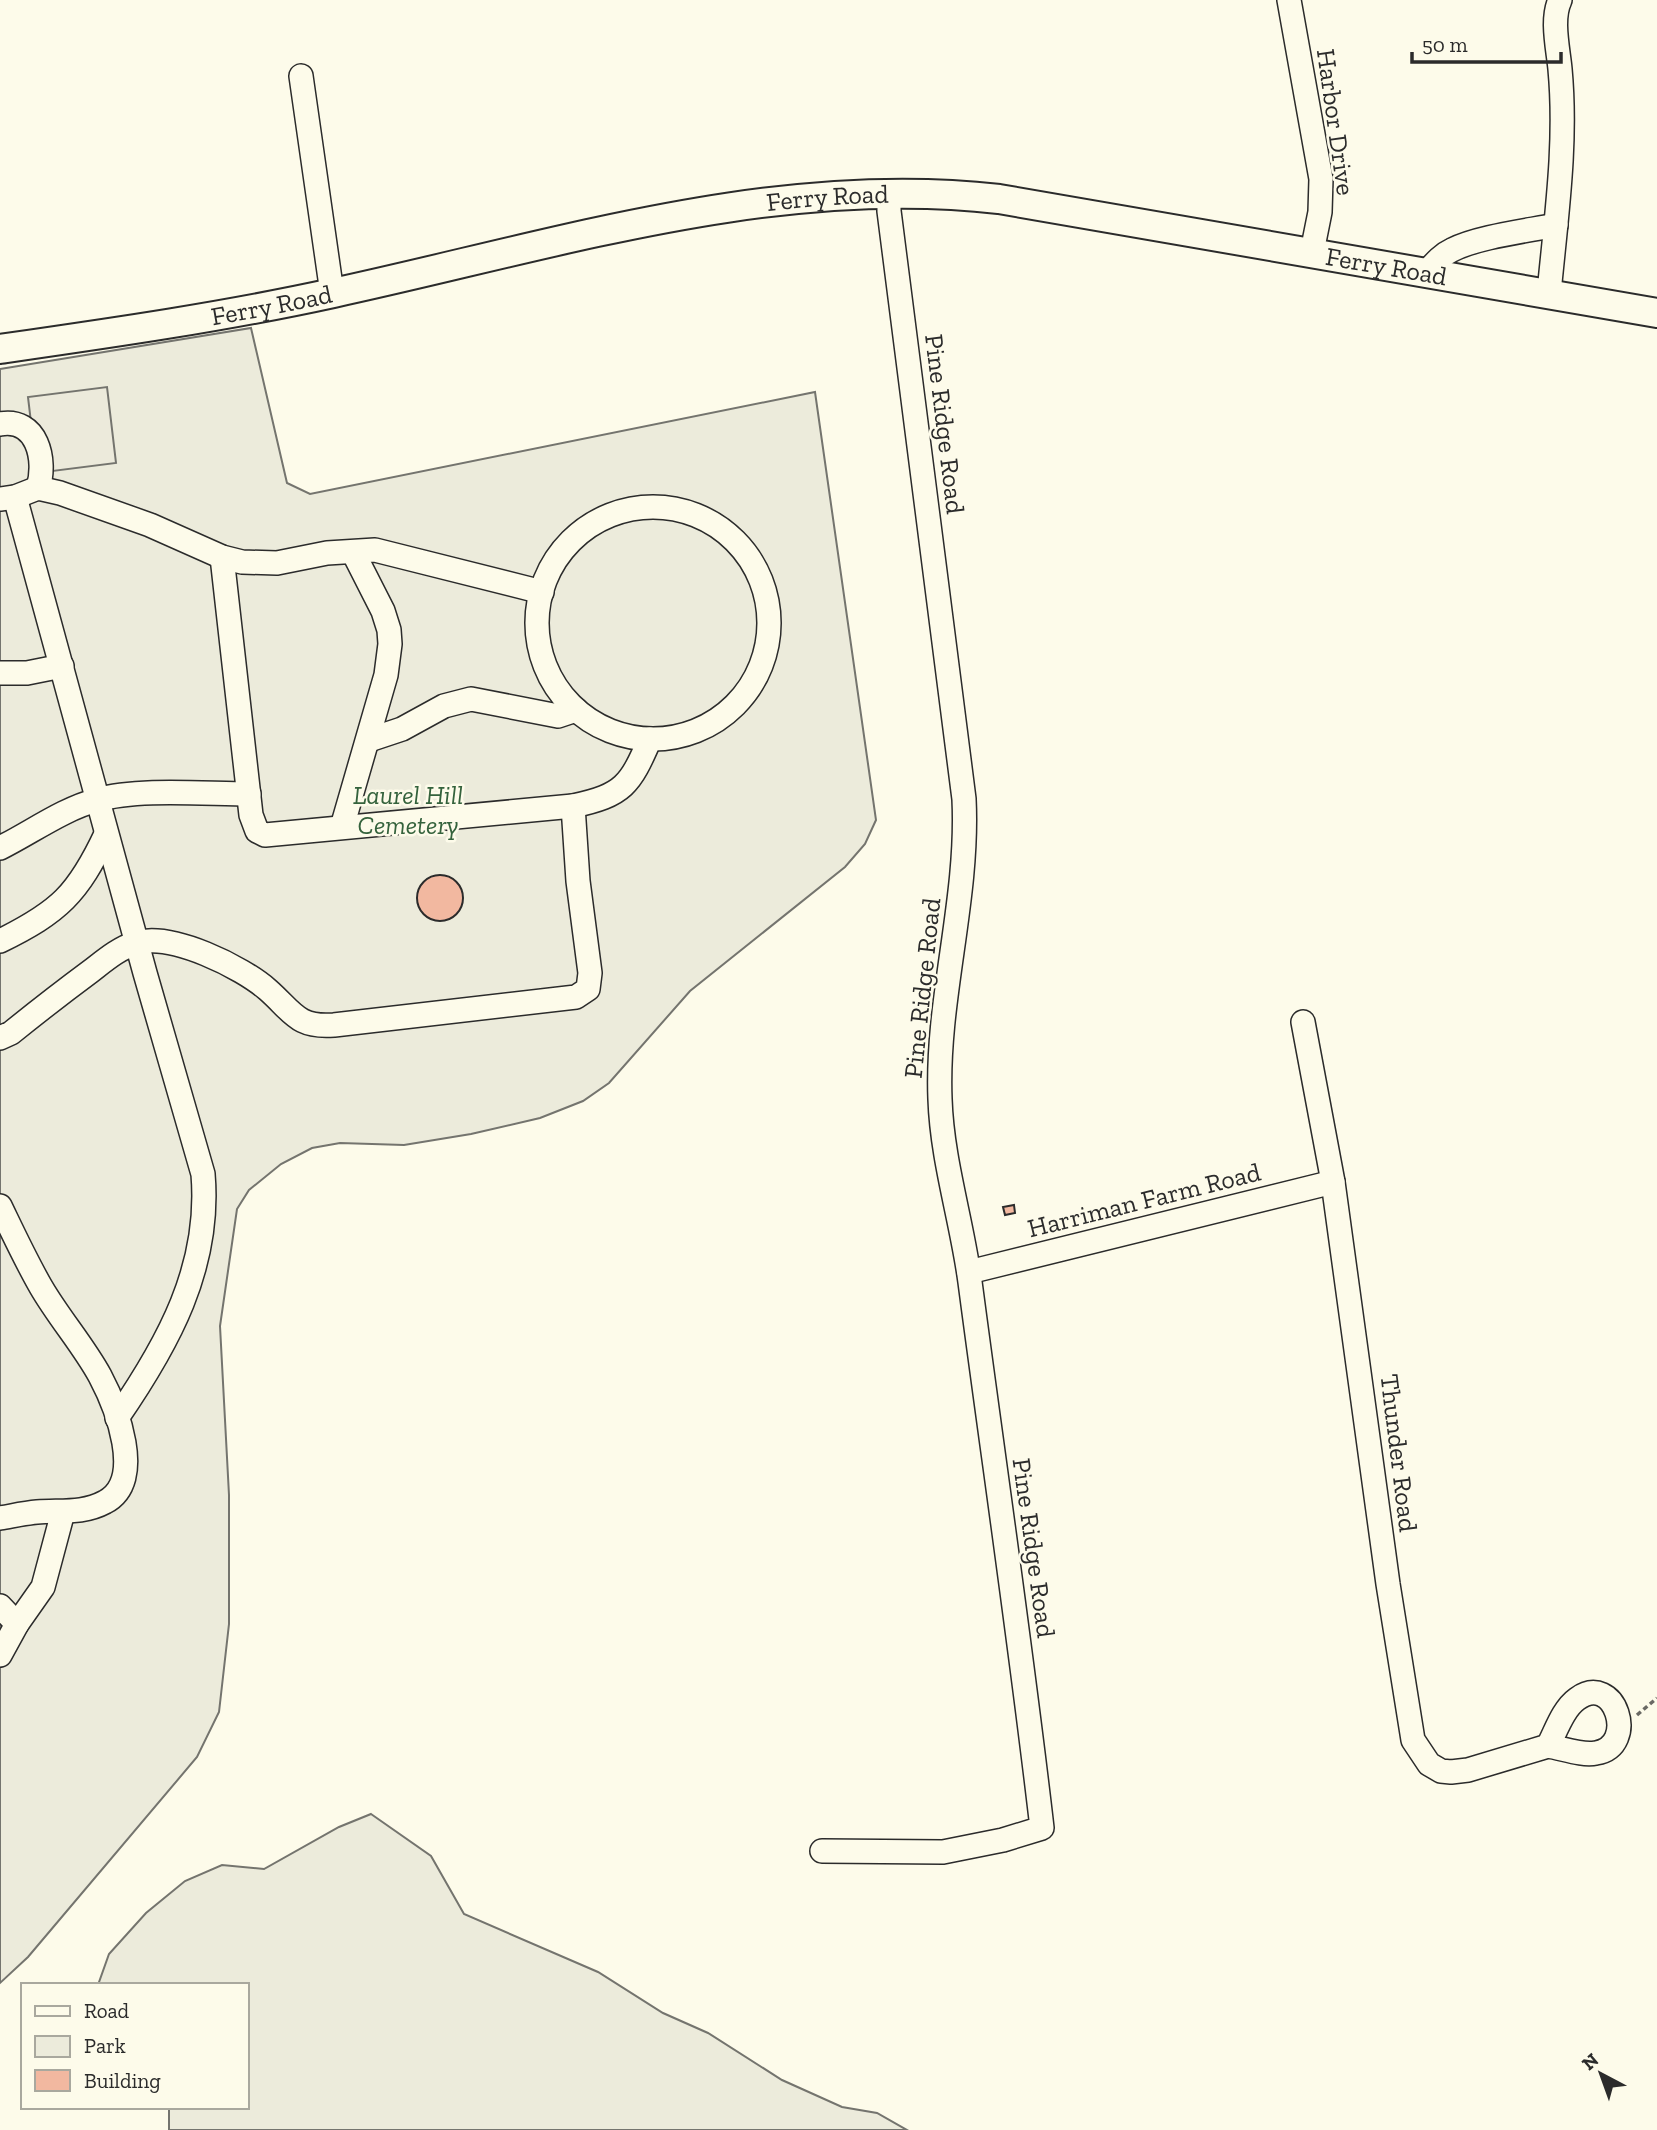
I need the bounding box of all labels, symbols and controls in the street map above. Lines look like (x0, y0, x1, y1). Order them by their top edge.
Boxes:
scale bar (1412, 21, 1561, 65)
text: 50 m (1422, 32, 1468, 57)
street label: Harbor Drive (1310, 47, 1362, 197)
street label: Ferry Road (765, 178, 889, 218)
street label: Ferry Road (1323, 240, 1449, 292)
street label: Ferry Road (208, 278, 335, 332)
street label: Pine Ridge Road (918, 332, 972, 516)
park label: Laurel Hill Cemetery (353, 779, 463, 841)
street label: Pine Ridge Road (897, 896, 947, 1080)
street label: Harriman Farm Road (1024, 1156, 1264, 1244)
street label: Thunder Road (1373, 1372, 1425, 1534)
street label: Pine Ridge Road (1006, 1456, 1062, 1640)
legend (21, 1983, 248, 2109)
text: Road (84, 1998, 130, 2023)
text: Park (84, 2033, 126, 2058)
north arrow (1566, 2039, 1636, 2109)
text: N (1577, 2048, 1603, 2075)
text: Building (84, 2068, 161, 2093)

